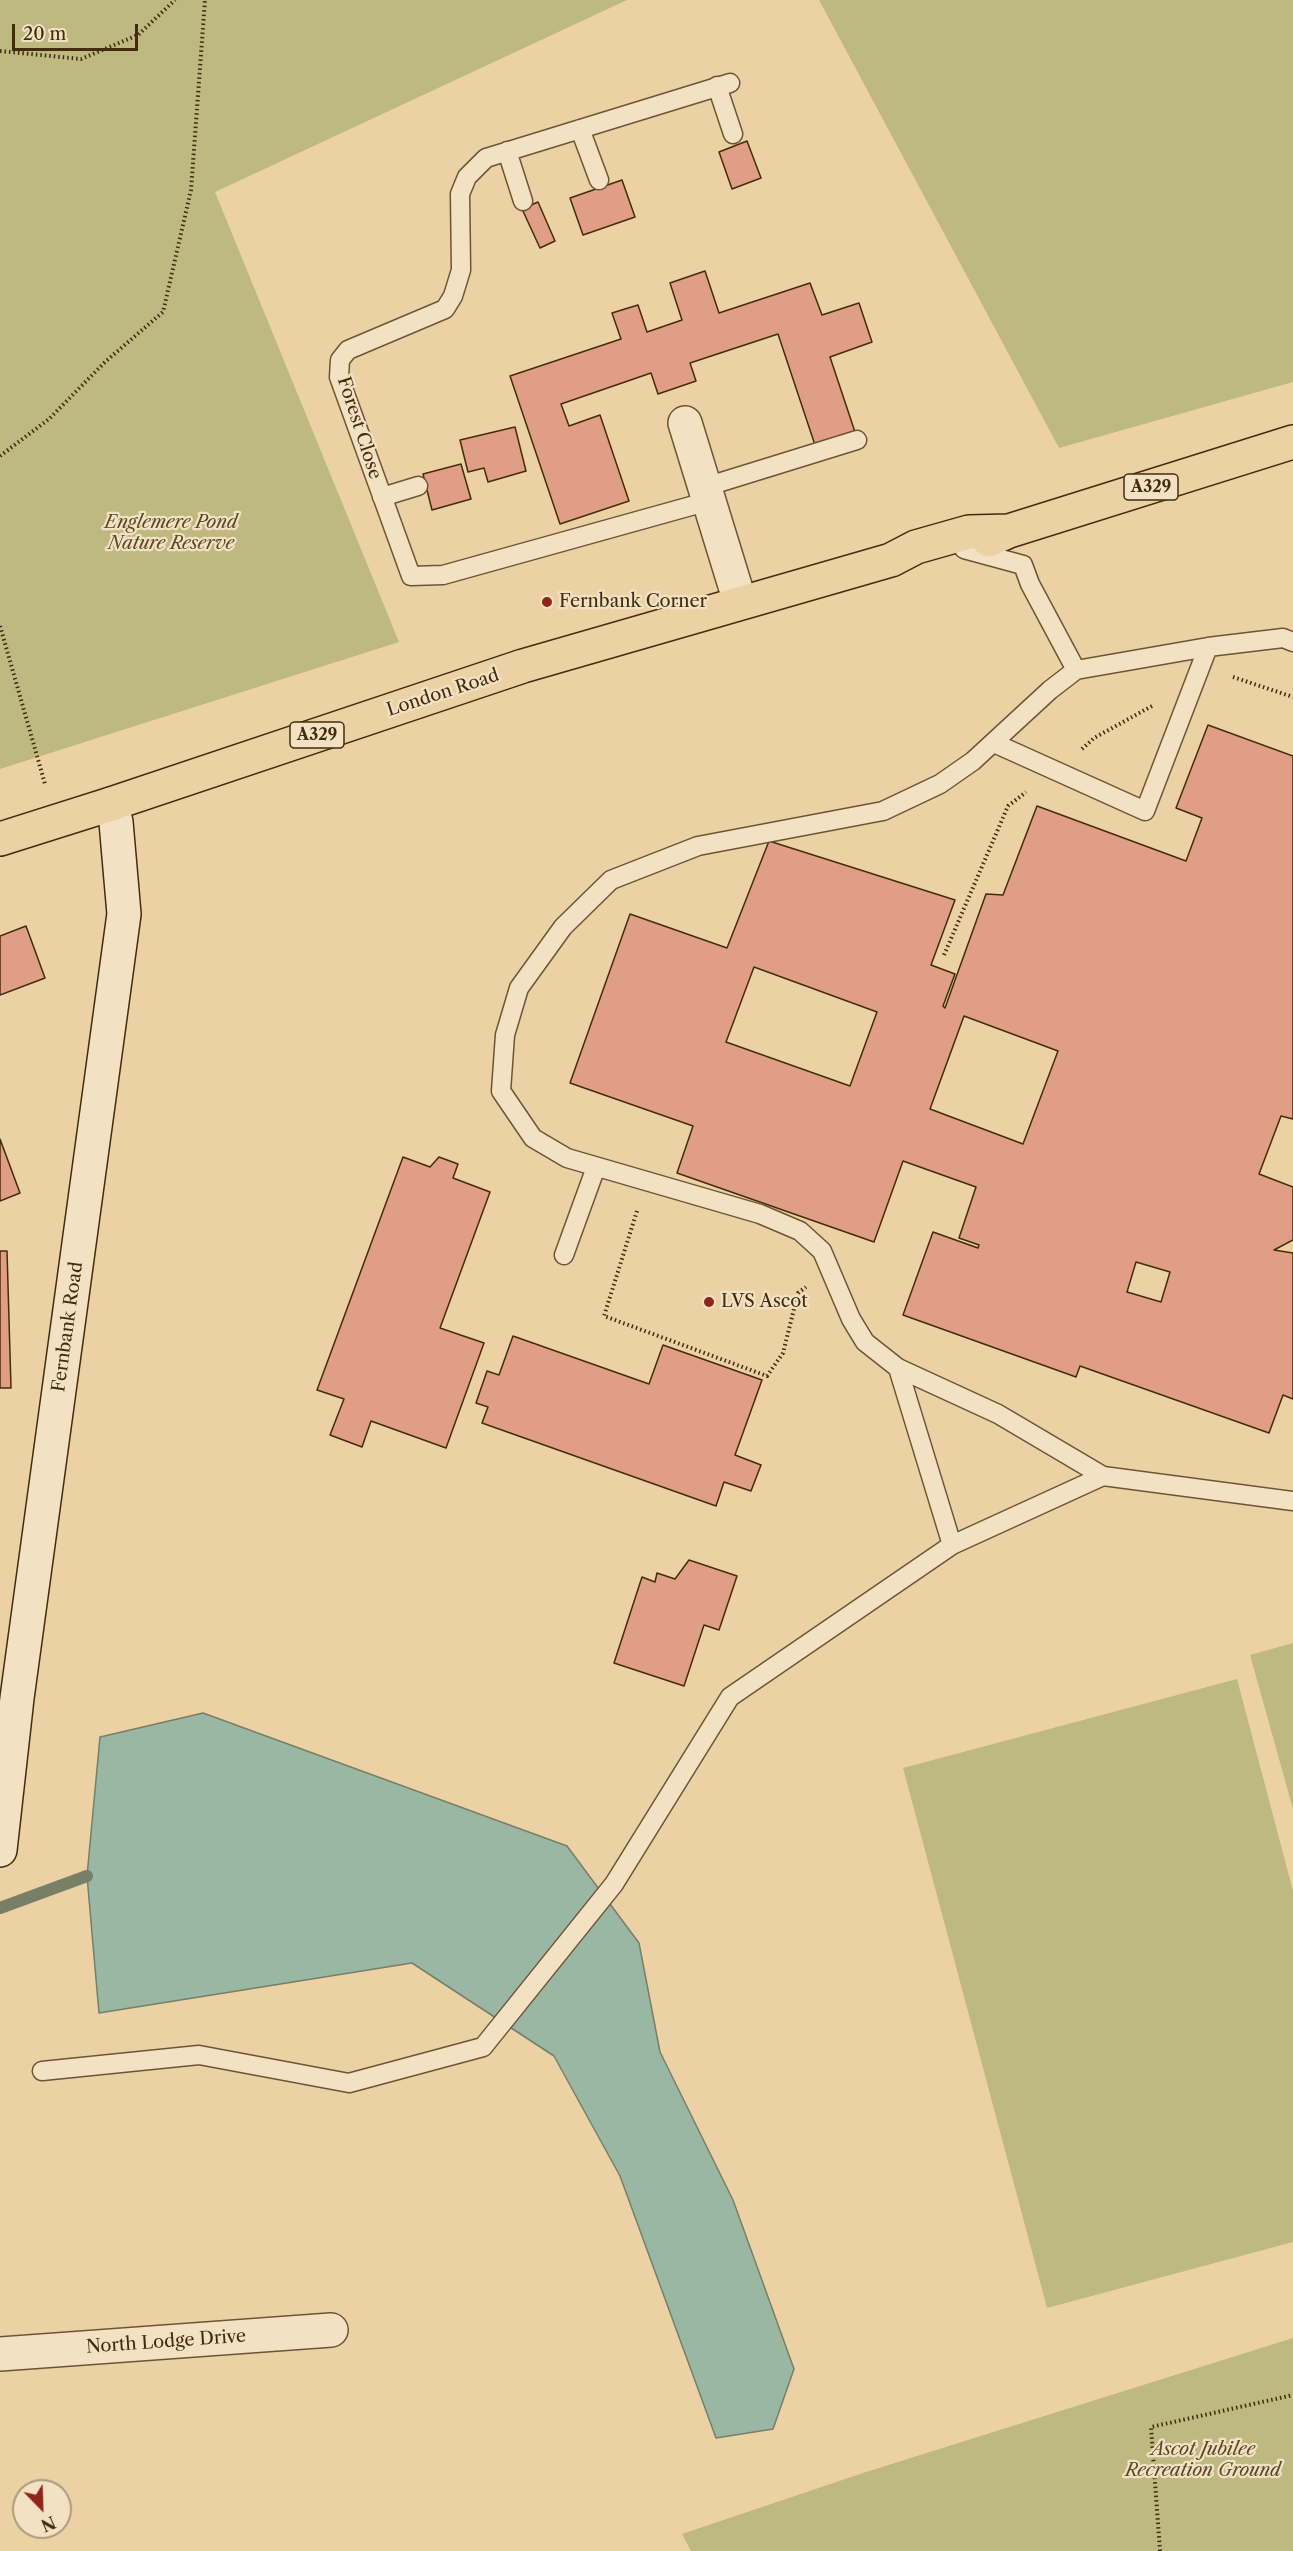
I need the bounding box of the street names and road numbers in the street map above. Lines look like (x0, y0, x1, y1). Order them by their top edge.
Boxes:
street label: Forest Close (332, 374, 386, 482)
road number: A329 (1124, 474, 1178, 500)
street label: London Road (384, 665, 502, 721)
road number: A329 (290, 722, 344, 748)
street label: Fernbank Road (48, 1261, 88, 1393)
street label: North Lodge Drive (85, 2326, 247, 2358)

